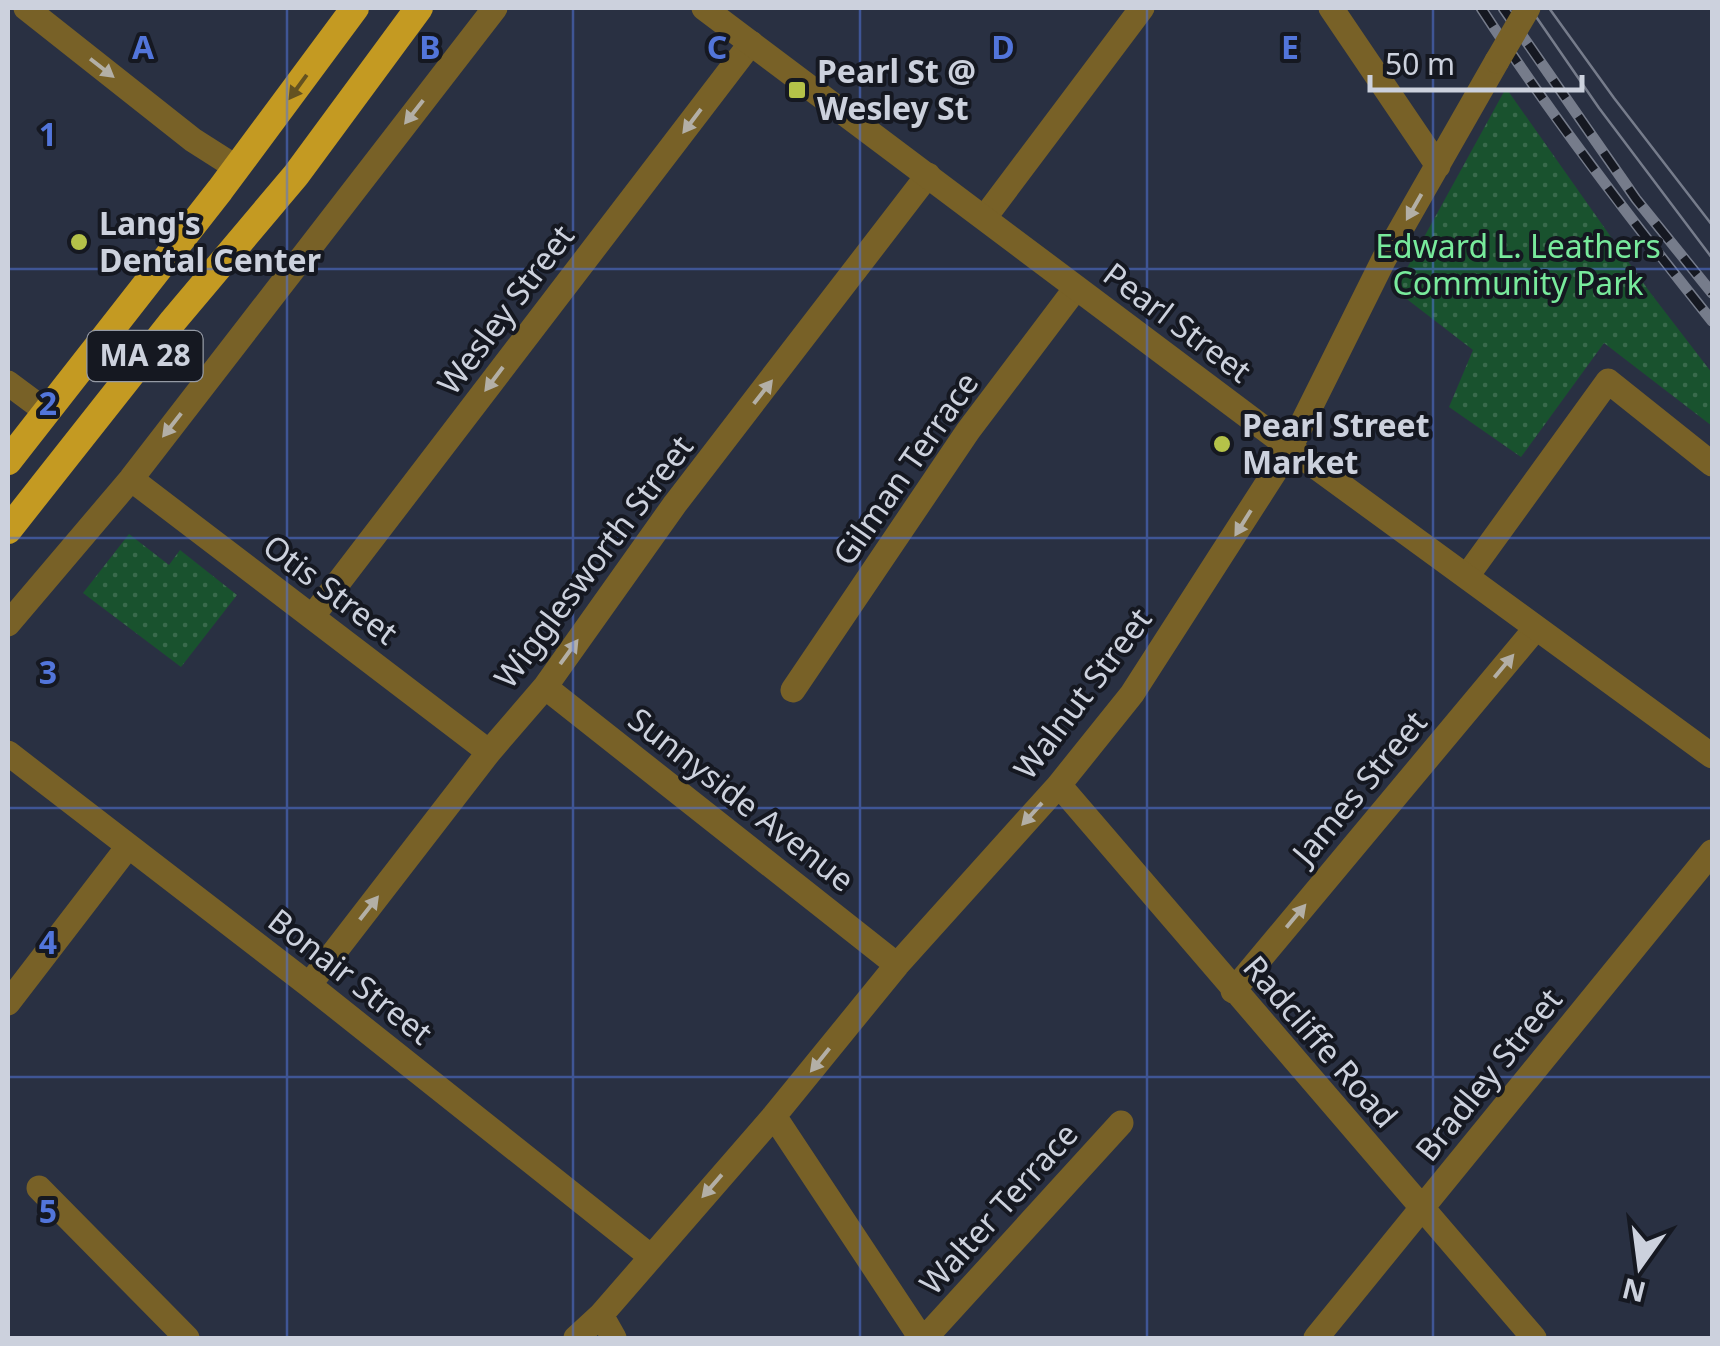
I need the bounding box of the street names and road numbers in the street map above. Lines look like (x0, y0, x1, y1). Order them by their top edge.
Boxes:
street label: Wesley Street (427, 215, 583, 403)
street label: Pearl Street (1095, 252, 1261, 391)
road number: MA 28 (88, 331, 202, 381)
street label: Gilman Terrace (822, 363, 987, 573)
street label: Wigglesworth Street (484, 426, 702, 696)
street label: Otis Street (255, 524, 407, 653)
street label: Walnut Street (1003, 599, 1160, 788)
street label: Sunnyside Avenue (620, 697, 864, 900)
street label: James Street (1280, 701, 1436, 875)
street label: Bonair Street (260, 898, 442, 1053)
street label: Radcliffe Road (1234, 946, 1408, 1136)
street label: Bradley Street (1405, 979, 1571, 1169)
street label: Walter Terrace (909, 1113, 1087, 1303)

